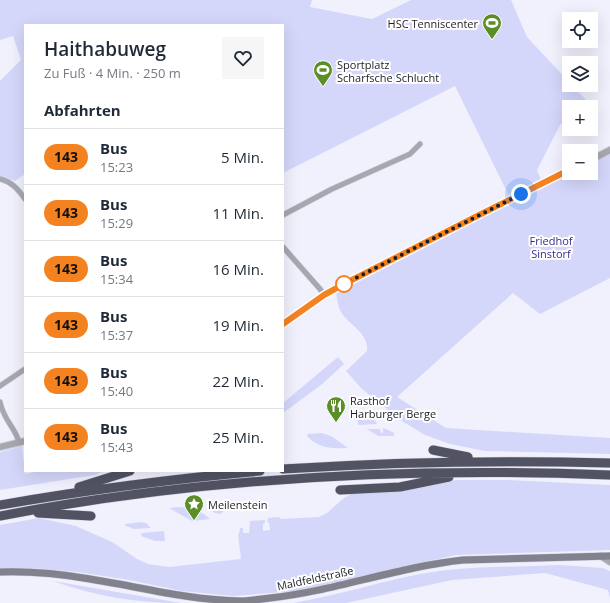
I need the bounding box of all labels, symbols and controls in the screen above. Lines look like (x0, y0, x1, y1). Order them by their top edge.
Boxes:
sports icon: HSC Tenniscenter (481, 12, 503, 40)
map controls (562, 12, 598, 180)
button: locate (562, 12, 598, 48)
place label: HSC Tenniscenter (388, 16, 478, 31)
text: Haithabuweg (44, 36, 166, 62)
button: heart (222, 37, 264, 79)
button: layers (562, 56, 598, 92)
place label: Sportplatz Scharfsche Schlucht (337, 57, 439, 85)
sports icon: Sportplatz Scharfsche Schlucht (312, 59, 334, 87)
text: Zu Fuß · 4 Min. · 250 m (44, 64, 181, 82)
text: Abfahrten (44, 100, 121, 120)
button: + (562, 100, 598, 136)
text: Bus (100, 138, 127, 158)
button: − (562, 144, 598, 180)
text: 143 (54, 147, 78, 166)
text: 5 Min. (221, 147, 264, 167)
text: 15:23 (100, 158, 133, 176)
your location (511, 184, 531, 204)
text: Bus (100, 194, 127, 214)
text: 143 (54, 203, 78, 222)
text: 11 Min. (213, 203, 264, 223)
text: 15:29 (100, 214, 133, 232)
park label: Friedhof Sinstorf (530, 233, 574, 261)
text: Bus (100, 250, 127, 270)
text: 143 (54, 259, 78, 278)
text: 16 Min. (213, 259, 264, 279)
text: 15:34 (100, 270, 133, 288)
unlabelled marker (335, 275, 353, 293)
text: Bus (100, 306, 127, 326)
text: 143 (54, 315, 78, 334)
text: 19 Min. (213, 315, 264, 335)
text: 15:37 (100, 326, 133, 344)
text: Bus (100, 362, 127, 382)
text: 143 (54, 371, 78, 390)
text: 22 Min. (213, 371, 264, 391)
text: 15:40 (100, 382, 133, 400)
place label: Rasthof Harburger Berge (350, 393, 436, 421)
restaurant icon: Rasthof Harburger Berge (325, 395, 347, 423)
text: Bus (100, 418, 127, 438)
text: 143 (54, 427, 78, 446)
text: 25 Min. (213, 427, 264, 447)
text: 15:43 (100, 438, 133, 456)
place icon: Meilenstein (183, 493, 205, 521)
place label: Meilenstein (208, 497, 267, 512)
street label: Maldfeldstraße (275, 563, 355, 593)

